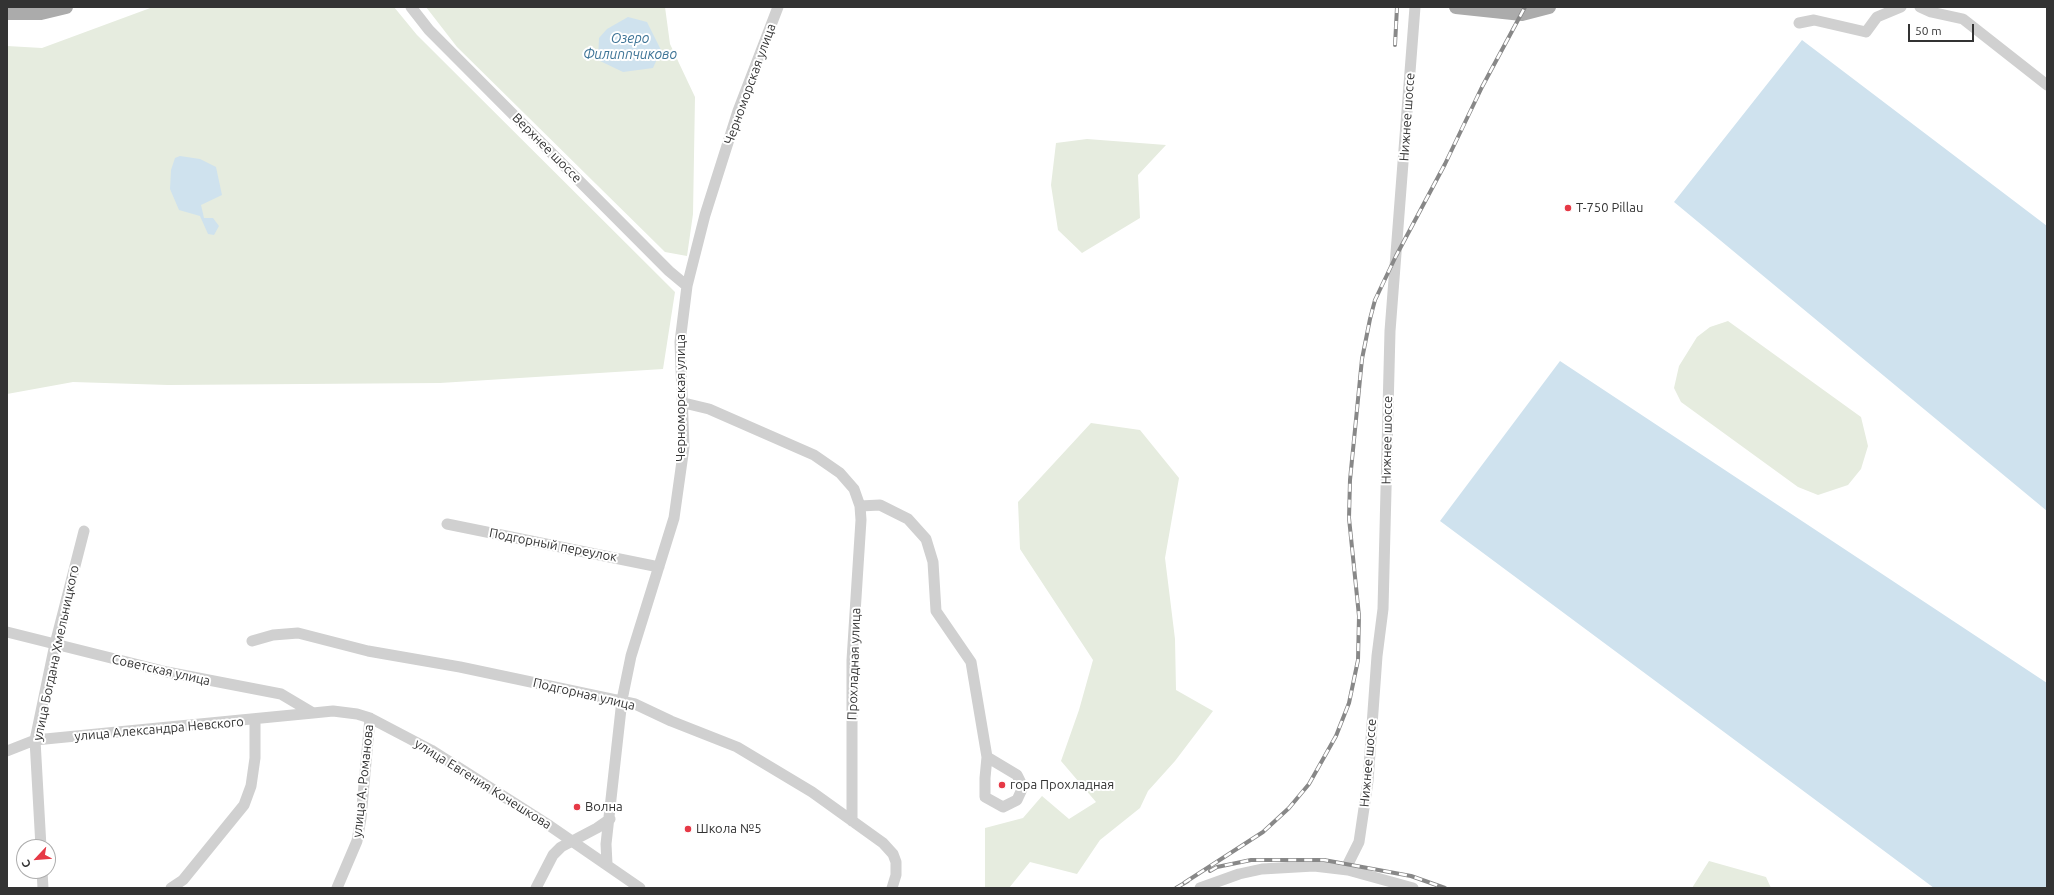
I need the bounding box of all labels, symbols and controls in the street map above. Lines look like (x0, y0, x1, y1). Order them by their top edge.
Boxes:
scale bar (1910, 16, 1976, 42)
street label: Черноморская улица (721, 21, 779, 147)
text: 50 m (1915, 24, 1942, 37)
water label: Озеро Филиппчиково (583, 30, 677, 62)
street label: Нижнее шоссе (1396, 72, 1418, 162)
street label: Верхнее шоссе (509, 110, 585, 186)
place label: T-750 Pillau (1576, 200, 1643, 216)
marker: T-750 Pillau (1563, 203, 1573, 213)
street label: Черноморская улица (673, 334, 689, 462)
street label: Нижнее шоссе (1378, 396, 1396, 484)
street label: Подгорный переулок (488, 525, 618, 565)
street label: улица Богдана Хмельницкого (30, 564, 82, 742)
street label: Прохладная улица (844, 607, 864, 721)
street label: Советская улица (110, 651, 212, 689)
street label: Подгорная улица (531, 675, 637, 713)
street label: улица Александра Невского (74, 714, 244, 744)
street label: Нижнее шоссе (1356, 718, 1380, 808)
street label: улица А. Романова (349, 724, 377, 838)
street label: улица Евгения Кочешкова (412, 735, 554, 833)
place label: гора Прохладная (1010, 777, 1114, 793)
marker: гора Прохладная (997, 780, 1007, 790)
place label: Волна (585, 799, 623, 815)
marker: Волна (572, 802, 582, 812)
place label: Школа №5 (696, 821, 762, 837)
marker: Школа №5 (683, 824, 693, 834)
north arrow (16, 839, 56, 879)
text: С (19, 858, 33, 870)

